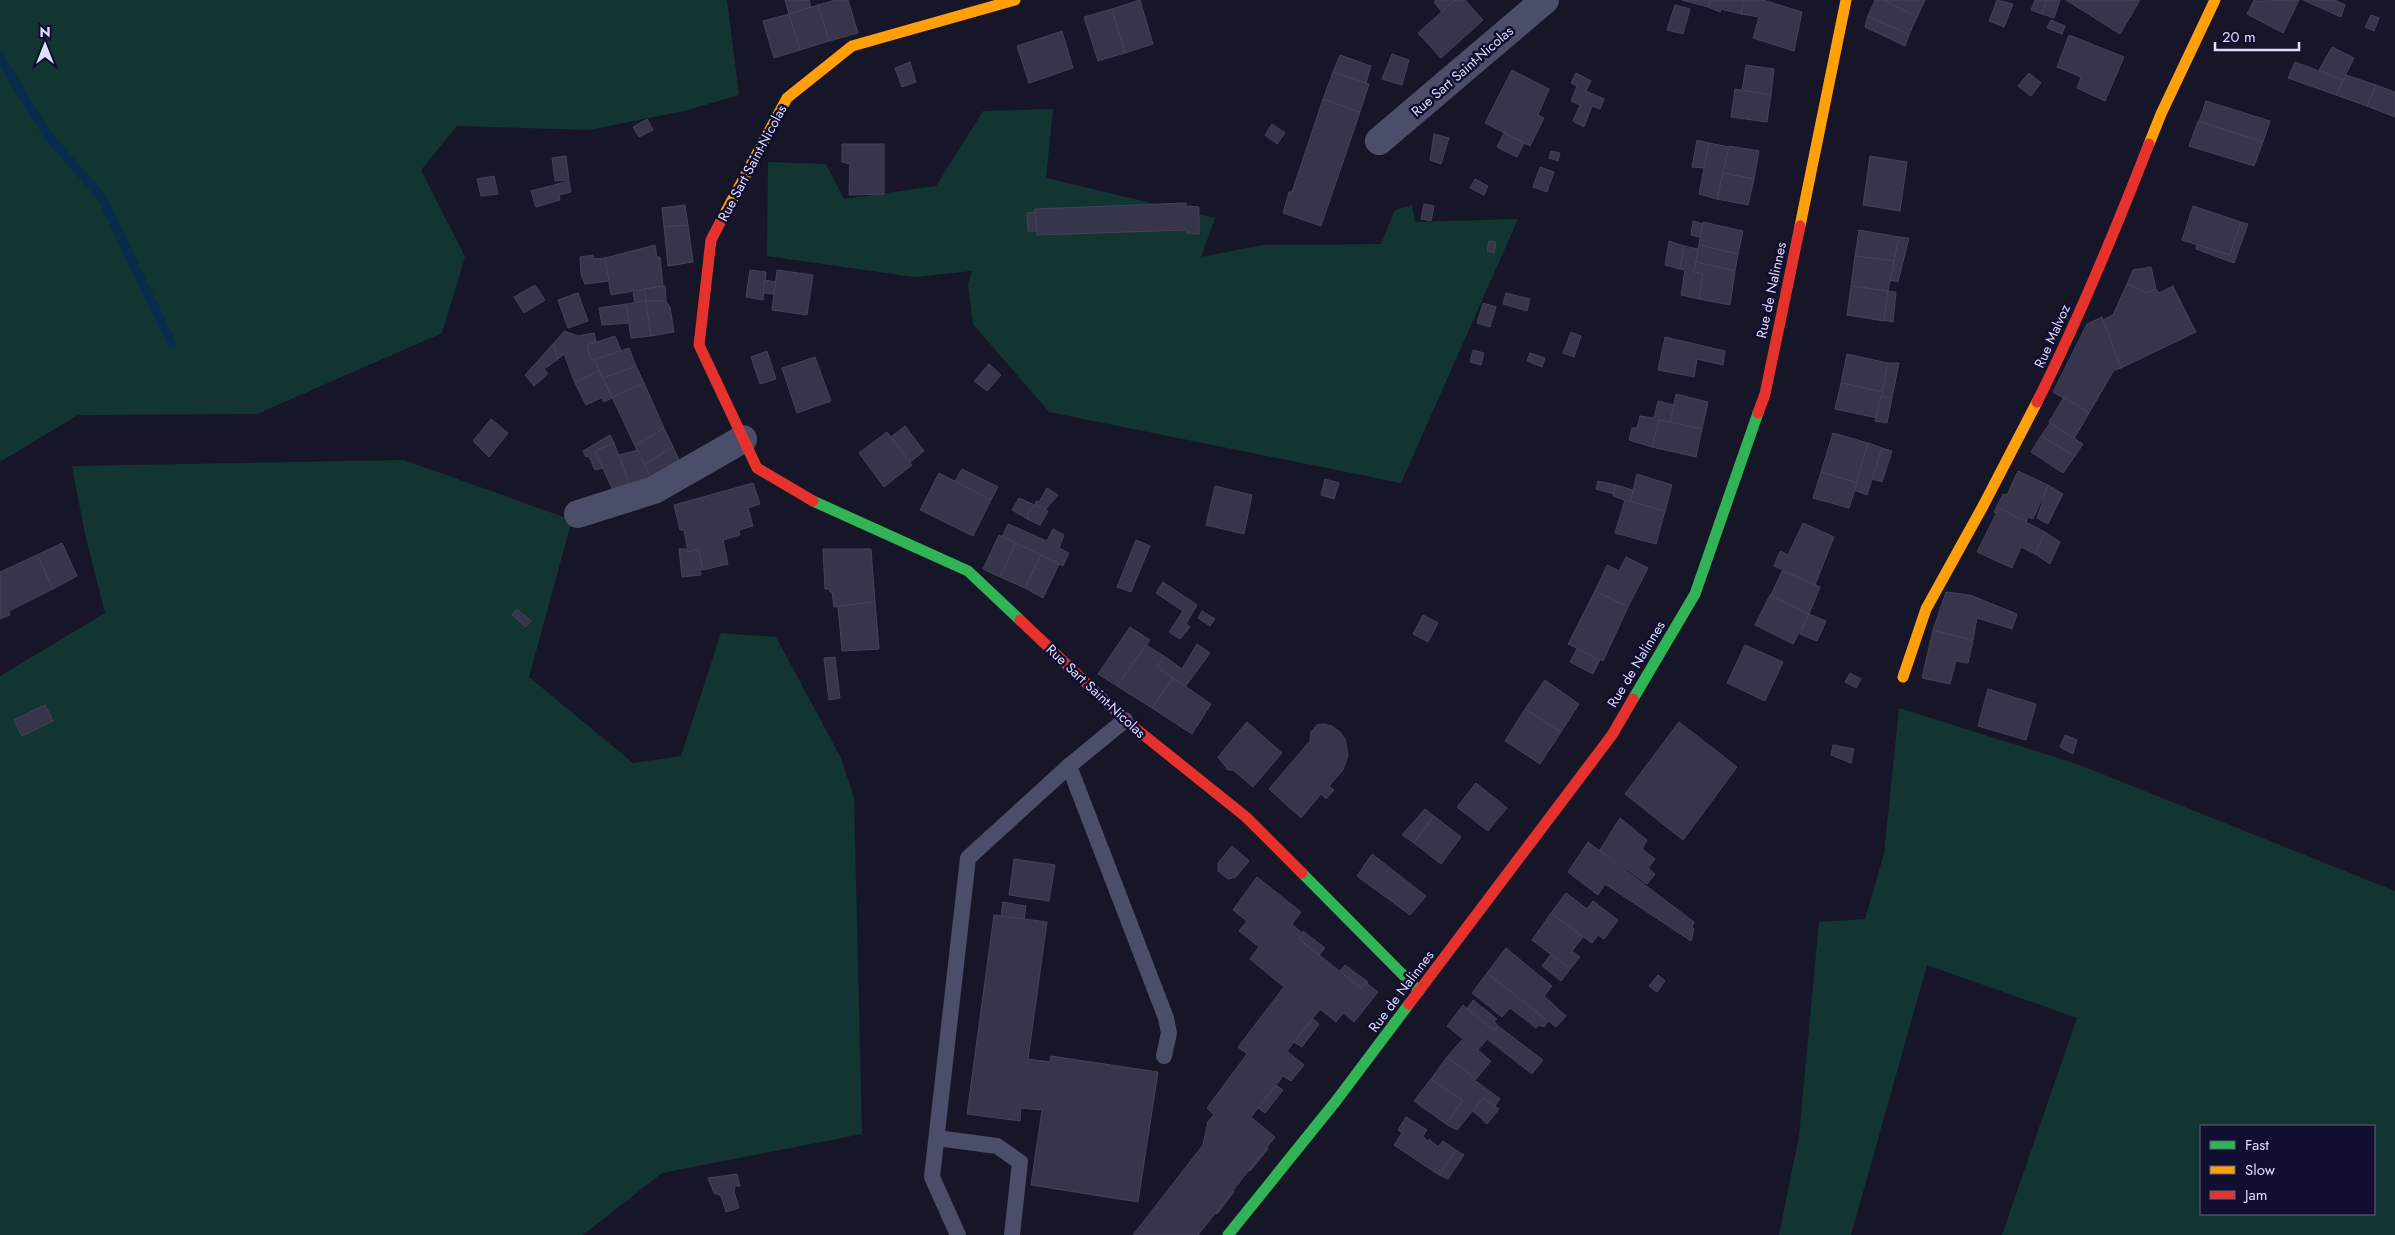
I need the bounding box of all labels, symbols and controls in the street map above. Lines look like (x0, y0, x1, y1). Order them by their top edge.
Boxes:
north arrow (20, 20, 70, 70)
scale bar (2215, 20, 2299, 52)
street label: Rue Sart Saint-Nicolas (1407, 21, 1518, 121)
text: N (39, 22, 51, 42)
text: 20 m (2222, 26, 2256, 48)
street label: Rue Sart Saint-Nicolas (713, 101, 791, 225)
street label: Rue de Nalinnes (1751, 240, 1791, 340)
street label: Rue Malvoz (2029, 300, 2075, 371)
street label: Rue de Nalinnes (1602, 617, 1670, 711)
street label: Rue Sart Saint-Nicolas (1042, 640, 1150, 743)
street label: Rue de Nalinnes (1364, 946, 1439, 1036)
legend (2200, 1125, 2375, 1215)
text: Fast (2245, 1134, 2269, 1156)
text: Slow (2245, 1159, 2276, 1181)
text: Jam (2243, 1184, 2268, 1206)

